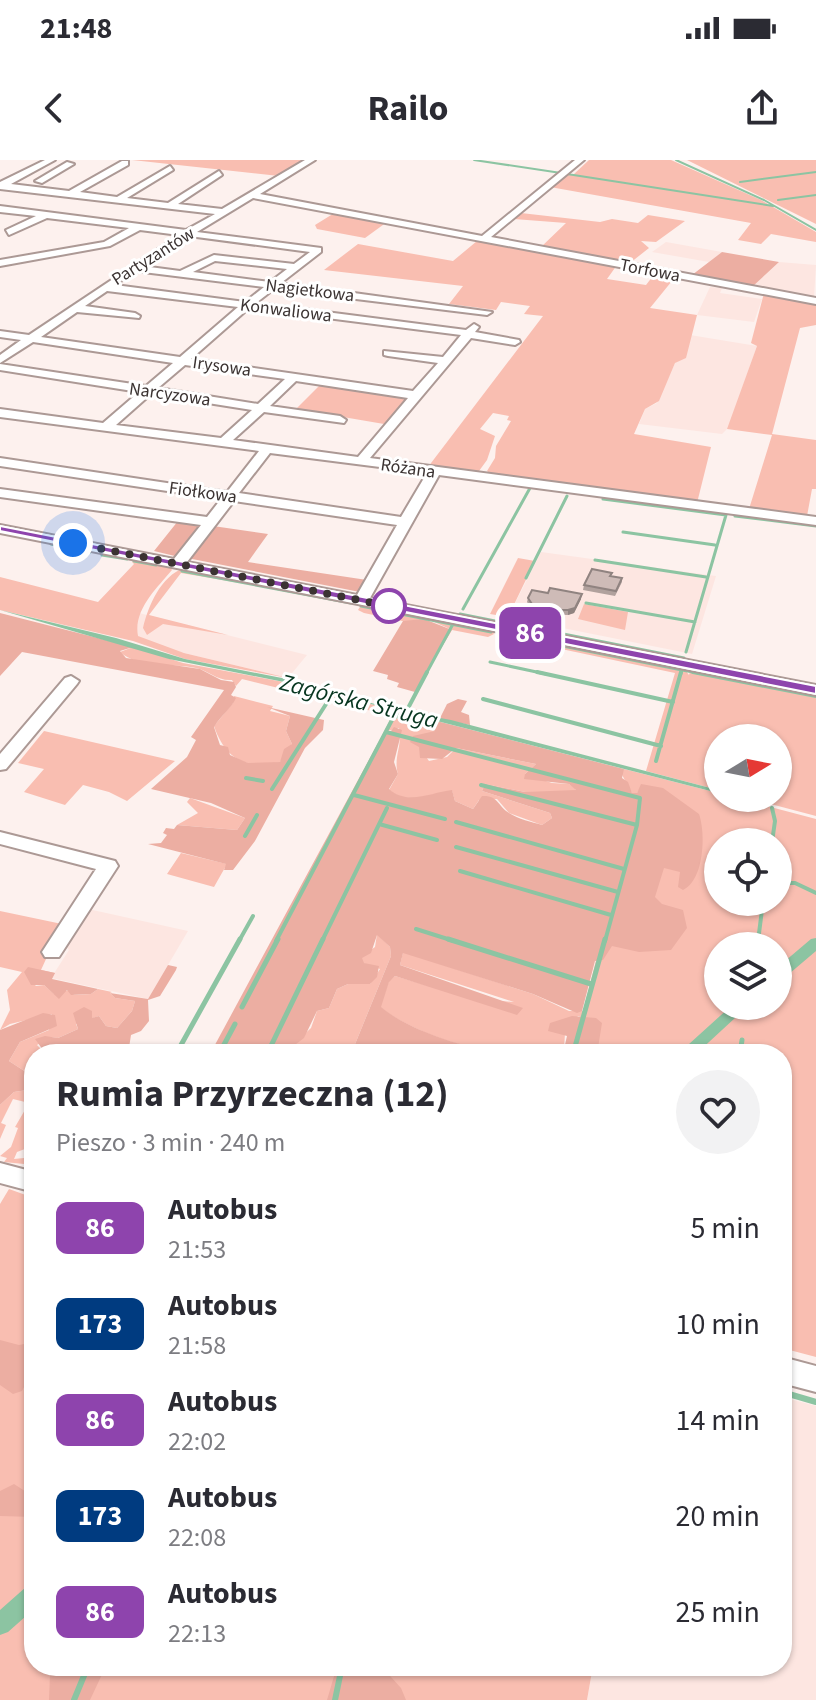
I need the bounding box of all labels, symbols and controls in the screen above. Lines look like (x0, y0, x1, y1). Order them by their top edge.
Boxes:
text: 21:48 (40, 7, 112, 50)
text: Railo (368, 83, 448, 134)
icon: back (32, 86, 76, 130)
icon: share (740, 86, 784, 130)
street label: Partyzantów (107, 221, 200, 292)
street label: Torfowa (618, 252, 682, 289)
street label: Nagietkowa (264, 273, 356, 308)
street label: Konwaliowa (239, 292, 333, 329)
street label: Irysowa (191, 350, 253, 383)
street label: Narcyzowa (128, 376, 212, 413)
street label: Różana (379, 452, 437, 485)
street label: Fiołkowa (167, 475, 239, 510)
your location (53, 523, 93, 563)
unlabelled marker (372, 589, 406, 623)
line badge: 86 (494, 607, 566, 659)
text: 86 (515, 613, 545, 653)
water label: Zagórska Struga (275, 665, 442, 738)
north arrow (704, 724, 792, 812)
map controls (704, 724, 792, 1020)
button: locate (704, 828, 792, 916)
button: layers (704, 932, 792, 1020)
text: Rumia Przyrzeczna (12) (56, 1067, 448, 1121)
button: heart (676, 1070, 760, 1154)
text: Pieszo · 3 min · 240 m (56, 1124, 285, 1161)
text: Autobus (168, 1188, 277, 1231)
text: 5 min (690, 1207, 760, 1250)
text: 86 (85, 1208, 115, 1248)
text: 21:53 (168, 1231, 226, 1268)
text: Autobus (168, 1284, 277, 1327)
text: 10 min (676, 1303, 760, 1346)
text: 173 (78, 1304, 122, 1344)
text: 21:58 (168, 1327, 226, 1364)
text: Autobus (168, 1380, 277, 1423)
text: 14 min (676, 1399, 760, 1442)
text: 86 (85, 1400, 115, 1440)
text: 22:02 (168, 1423, 226, 1460)
text: Autobus (168, 1476, 277, 1519)
text: 20 min (676, 1495, 760, 1538)
text: 173 (78, 1496, 122, 1536)
text: 22:08 (168, 1519, 226, 1556)
text: Autobus (168, 1572, 277, 1615)
text: 25 min (676, 1591, 760, 1634)
text: 86 (85, 1592, 115, 1632)
text: 22:13 (168, 1615, 226, 1652)

